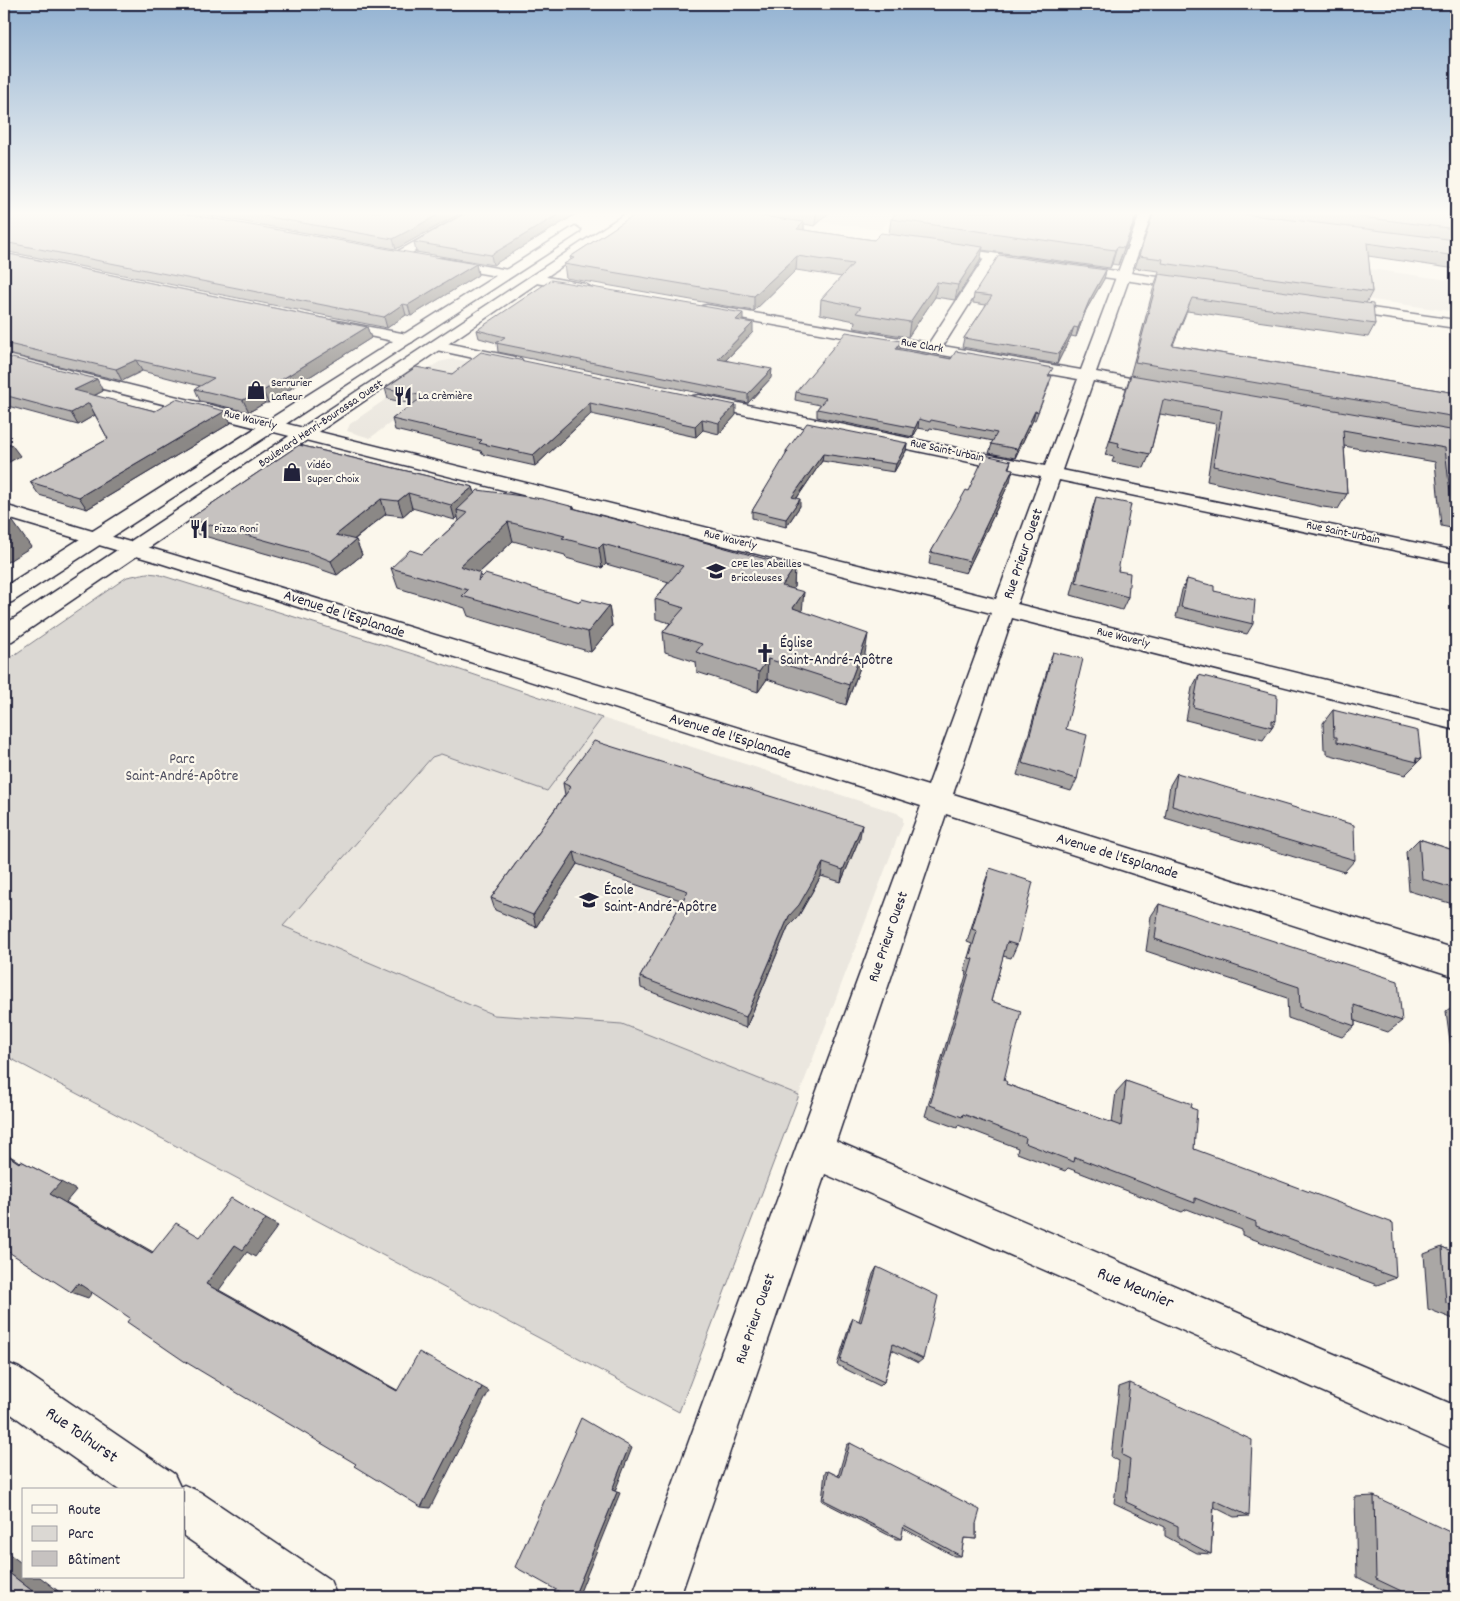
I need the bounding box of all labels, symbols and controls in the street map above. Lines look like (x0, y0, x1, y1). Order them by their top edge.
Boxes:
street label: Rue Clark (899, 334, 945, 358)
place label: Serrurier Lafleur (271, 375, 313, 406)
street label: Boulevard Henri-Bourassa Ouest (255, 376, 387, 472)
shop icon: Serrurier Lafleur (245, 379, 267, 401)
restaurant icon: La Crèmière (392, 385, 414, 407)
place label: La Crèmière (418, 388, 472, 405)
street label: Rue Waverly (222, 405, 279, 435)
street label: Rue Saint-Urbain (909, 435, 986, 467)
place label: Vidéo Super Choix (307, 457, 359, 488)
shop icon: Vidéo Super Choix (281, 461, 303, 483)
street label: Rue Prieur Ouest (998, 505, 1050, 602)
street label: Rue Saint-Urbain (1305, 517, 1382, 549)
restaurant icon: Pizza Roni (188, 518, 210, 540)
place label: Pizza Roni (214, 521, 258, 538)
street label: Rue Waverly (702, 525, 759, 555)
place label: CPE les Abeilles Bricoleuses (731, 556, 802, 587)
school or university icon: CPE les Abeilles Bricoleuses (705, 560, 727, 582)
street label: Avenue de l'Esplanade (281, 585, 408, 645)
street label: Rue Waverly (1095, 623, 1152, 653)
place label: Église Saint-André-Apôtre (780, 633, 893, 672)
church icon: Église Saint-André-Apôtre (754, 642, 776, 664)
street label: Avenue de l'Esplanade (666, 708, 794, 766)
park label: Parc Saint-André-Apôtre (126, 749, 239, 788)
street label: Avenue de l'Esplanade (1053, 828, 1181, 886)
place label: École Saint-André-Apôtre (604, 880, 717, 919)
street label: Rue Prieur Ouest (863, 888, 915, 985)
school or university icon: École Saint-André-Apôtre (578, 889, 600, 911)
street label: Rue Meunier (1093, 1262, 1177, 1316)
street label: Rue Prieur Ouest (730, 1270, 782, 1367)
street label: Rue Tolhurst (40, 1402, 123, 1470)
legend (22, 1488, 185, 1578)
text: Route (68, 1500, 101, 1522)
text: Parc (68, 1524, 93, 1546)
text: Bâtiment (68, 1550, 121, 1572)

